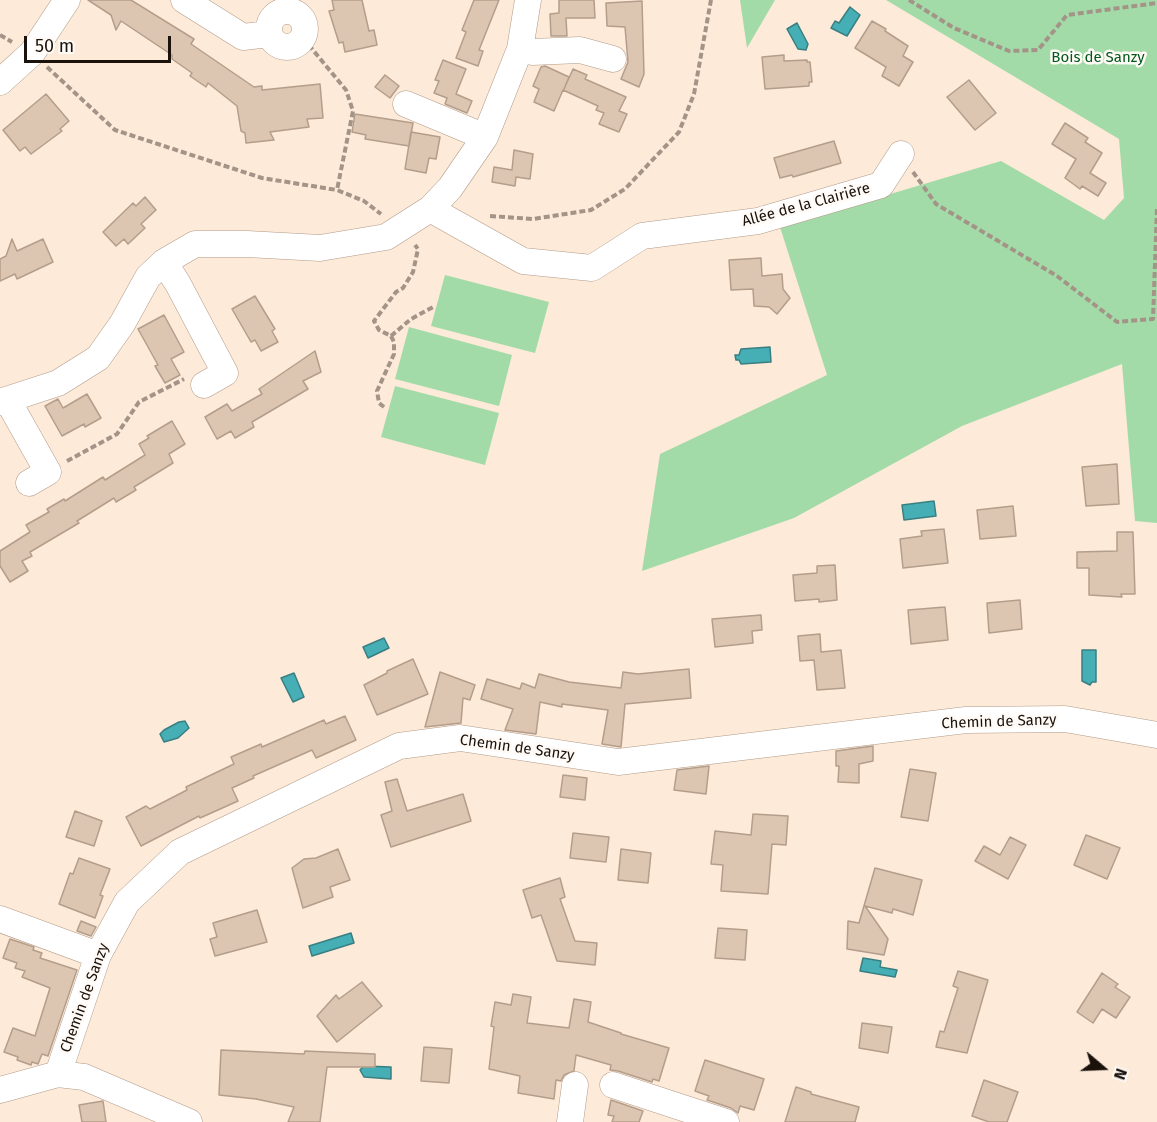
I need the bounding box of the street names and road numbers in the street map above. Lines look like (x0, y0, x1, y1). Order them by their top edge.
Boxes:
street label: Allée de la Clairière (740, 179, 872, 231)
street label: Chemin de Sanzy (941, 711, 1057, 733)
street label: Chemin de Sanzy (459, 731, 575, 765)
street label: Chemin de Sanzy (57, 941, 113, 1055)

